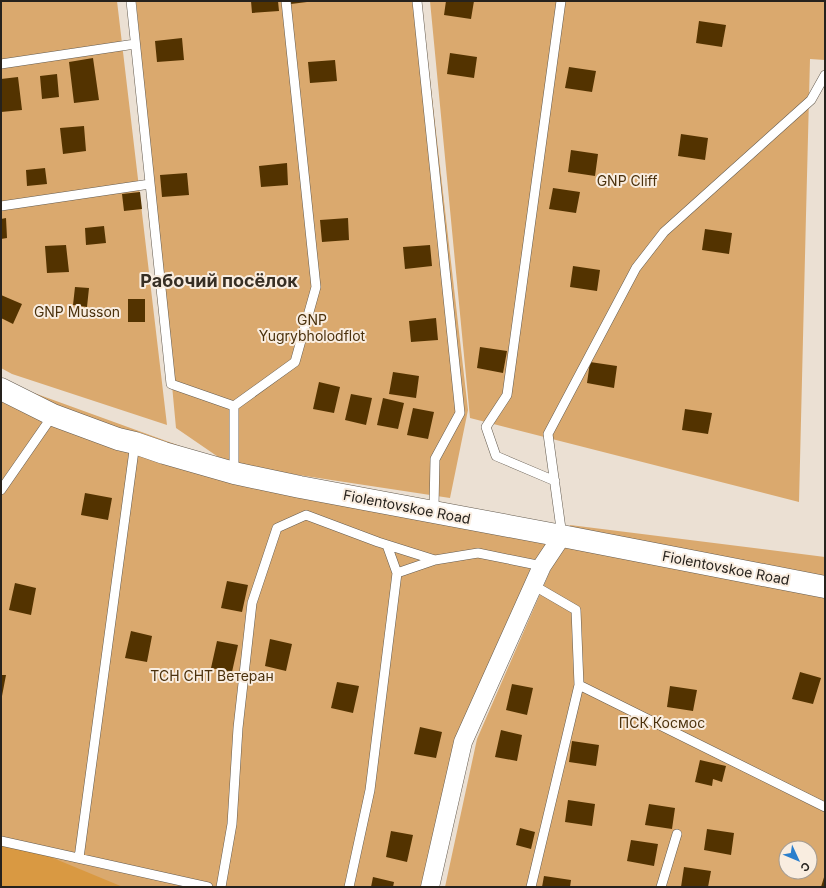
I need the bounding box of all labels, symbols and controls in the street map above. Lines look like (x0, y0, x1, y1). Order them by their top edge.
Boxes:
park label: GNP Cliff (597, 172, 657, 189)
district label: Рабочий посёлок (140, 270, 298, 291)
park label: GNP Musson (34, 303, 120, 320)
park label: GNP Yugrybholodflot (259, 311, 366, 344)
street label: Fiolentovskoe Road (342, 486, 472, 527)
street label: Fiolentovskoe Road (661, 547, 791, 588)
park label: ТСН СНТ Ветеран (150, 667, 274, 684)
park label: ПСК Космос (619, 714, 705, 731)
north arrow (778, 840, 818, 880)
text: С (797, 859, 813, 875)

